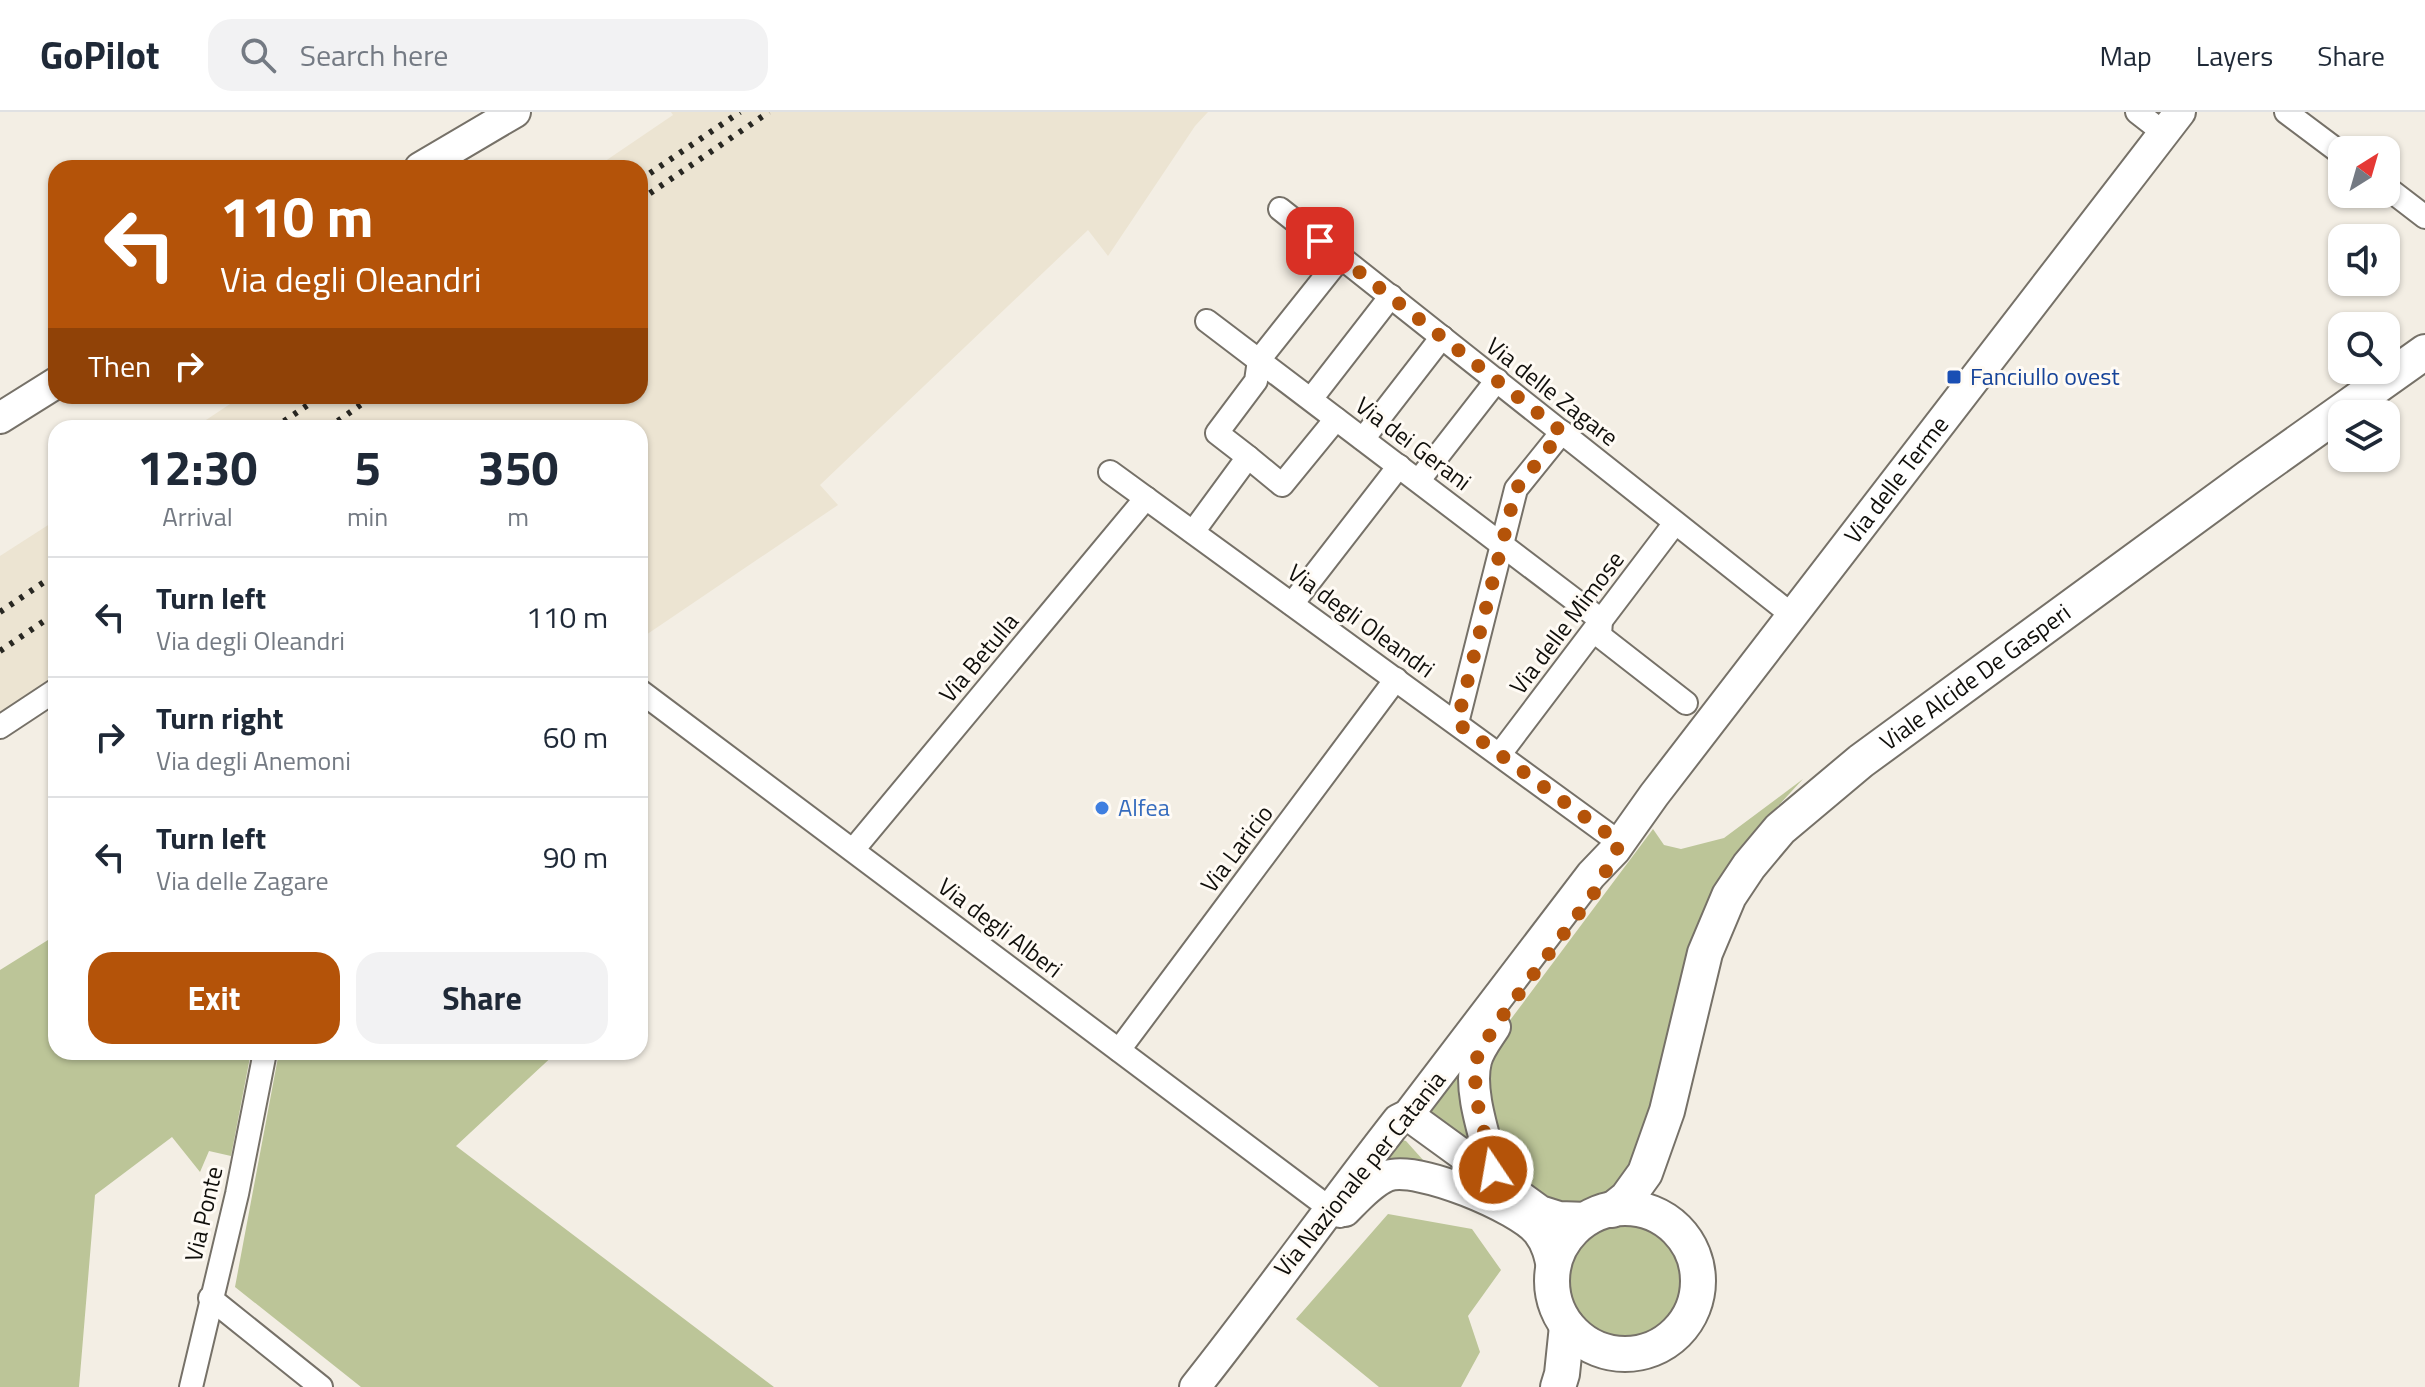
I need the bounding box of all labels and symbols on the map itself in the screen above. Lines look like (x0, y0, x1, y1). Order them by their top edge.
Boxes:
north arrow (2328, 136, 2400, 208)
pin (1286, 207, 1354, 275)
street label: Via delle Zagare (1479, 328, 1626, 454)
place label: Fanciullo ovest (1970, 358, 2120, 394)
marker: Fanciullo ovest (1945, 368, 1963, 386)
street label: Via dei Gerani (1348, 388, 1479, 499)
street label: Via delle Terme (1835, 408, 1957, 551)
street label: Via delle Mimose (1500, 543, 1632, 702)
street label: Via degli Oleandri (1280, 554, 1443, 686)
street label: Viale Alcide De Gasperi (1872, 594, 2078, 759)
street label: Via Betulla (930, 605, 1027, 710)
place label: Alfea (1118, 789, 1170, 825)
street label: Via Laricio (1191, 797, 1281, 900)
marker: Alfea (1093, 799, 1111, 817)
street label: Via degli Alberi (931, 868, 1071, 986)
street label: Via Nazionale per Catania (1265, 1063, 1454, 1284)
position arrow (1451, 1128, 1535, 1212)
street label: Via Ponte (175, 1163, 231, 1265)

